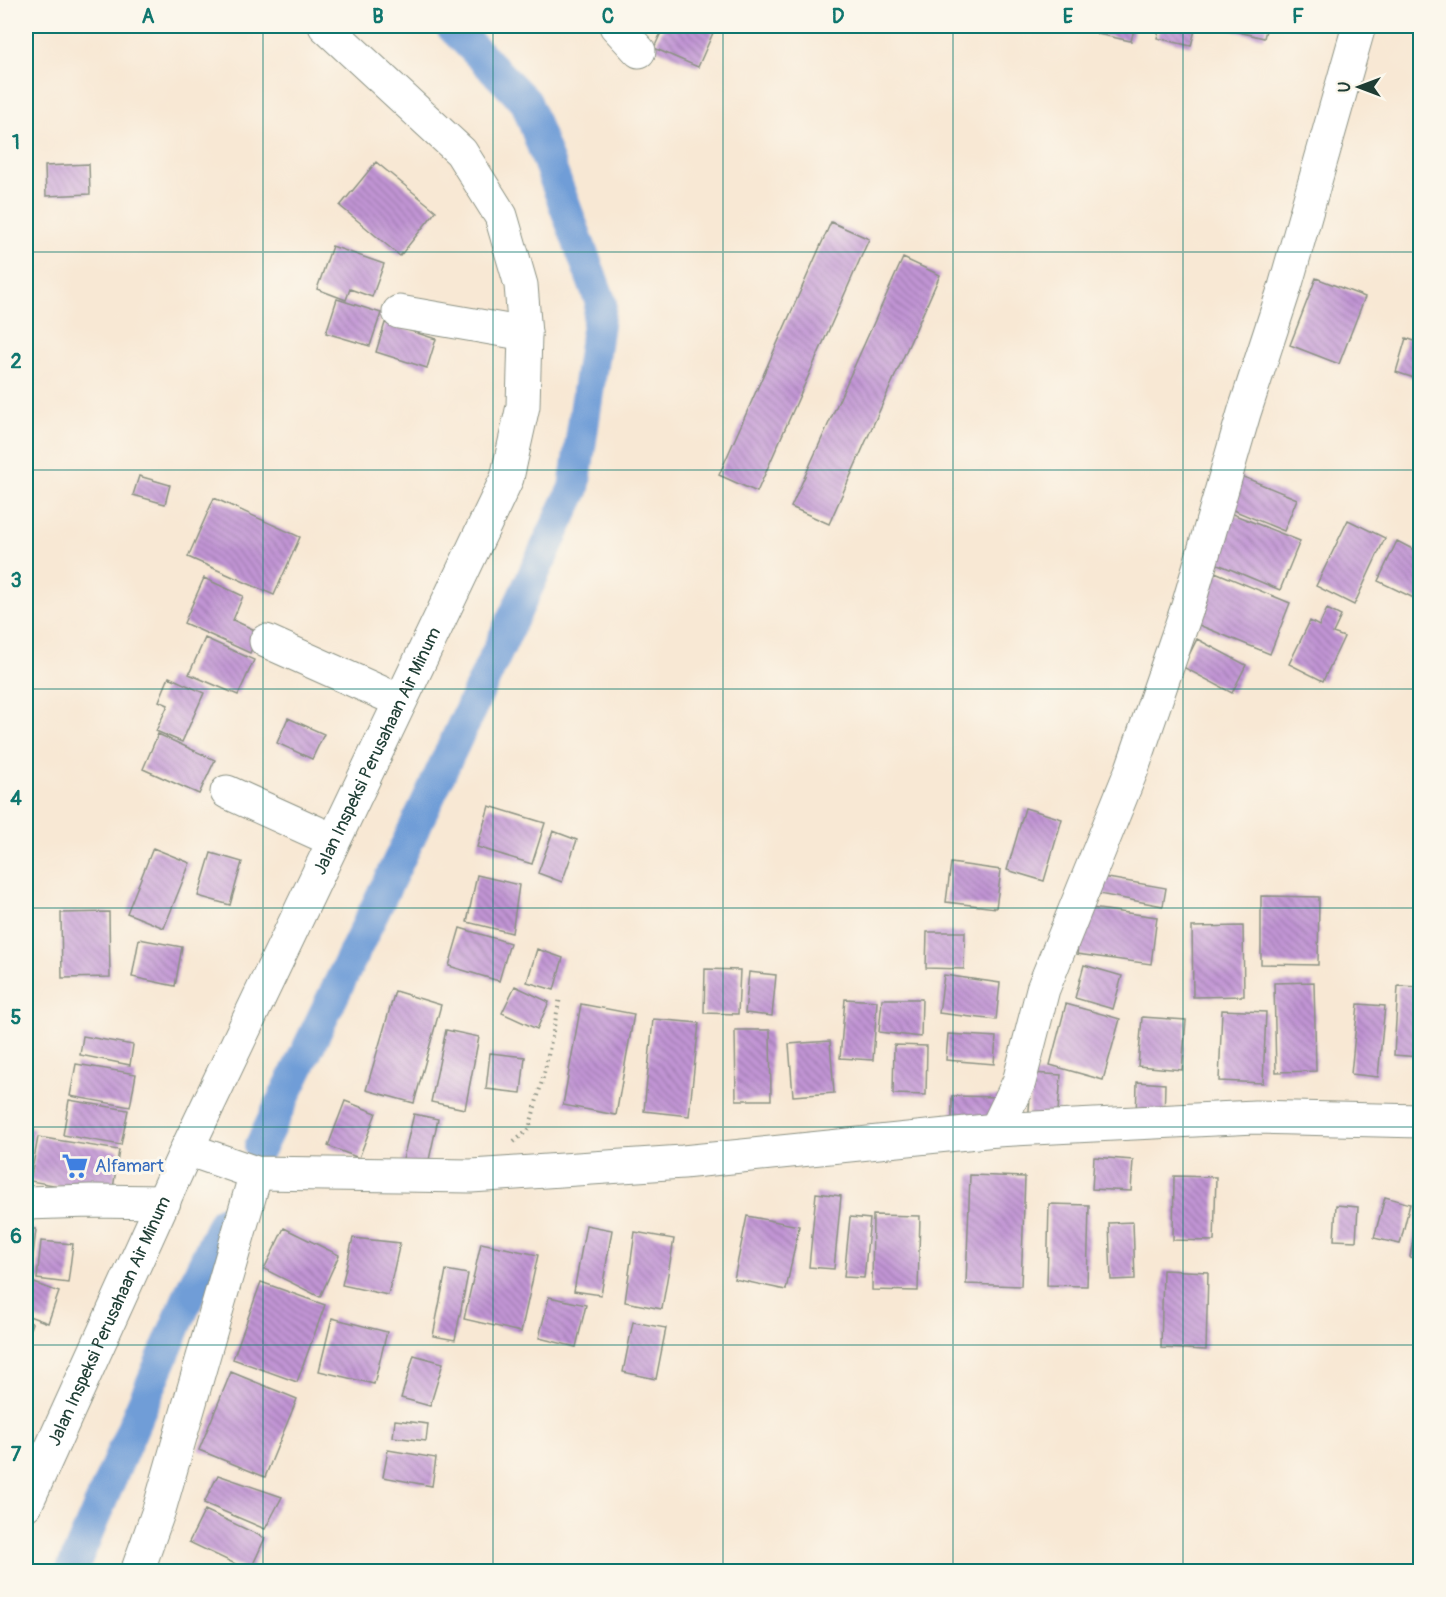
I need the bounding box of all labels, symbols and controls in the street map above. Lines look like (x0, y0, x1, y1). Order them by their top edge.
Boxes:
text: A (142, 4, 155, 29)
text: B (372, 4, 384, 29)
text: C (602, 4, 614, 29)
text: D (832, 4, 845, 29)
text: E (1063, 4, 1074, 29)
text: F (1292, 4, 1304, 29)
north arrow (1329, 57, 1389, 117)
text: U (1335, 81, 1355, 92)
text: 1 (12, 130, 20, 155)
text: 2 (10, 349, 22, 374)
text: 3 (10, 568, 22, 593)
street label: Jalan Inspeksi Perusahaan Air Minum (308, 623, 446, 878)
text: 4 (10, 786, 22, 811)
text: 5 (11, 1005, 22, 1030)
supermarket icon: Alfamart (60, 1151, 90, 1181)
place label: Alfamart (95, 1155, 165, 1178)
street label: Jalan Inspeksi Perusahaan Air Minum (42, 1192, 176, 1449)
text: 6 (10, 1224, 22, 1249)
text: 7 (11, 1442, 22, 1467)

